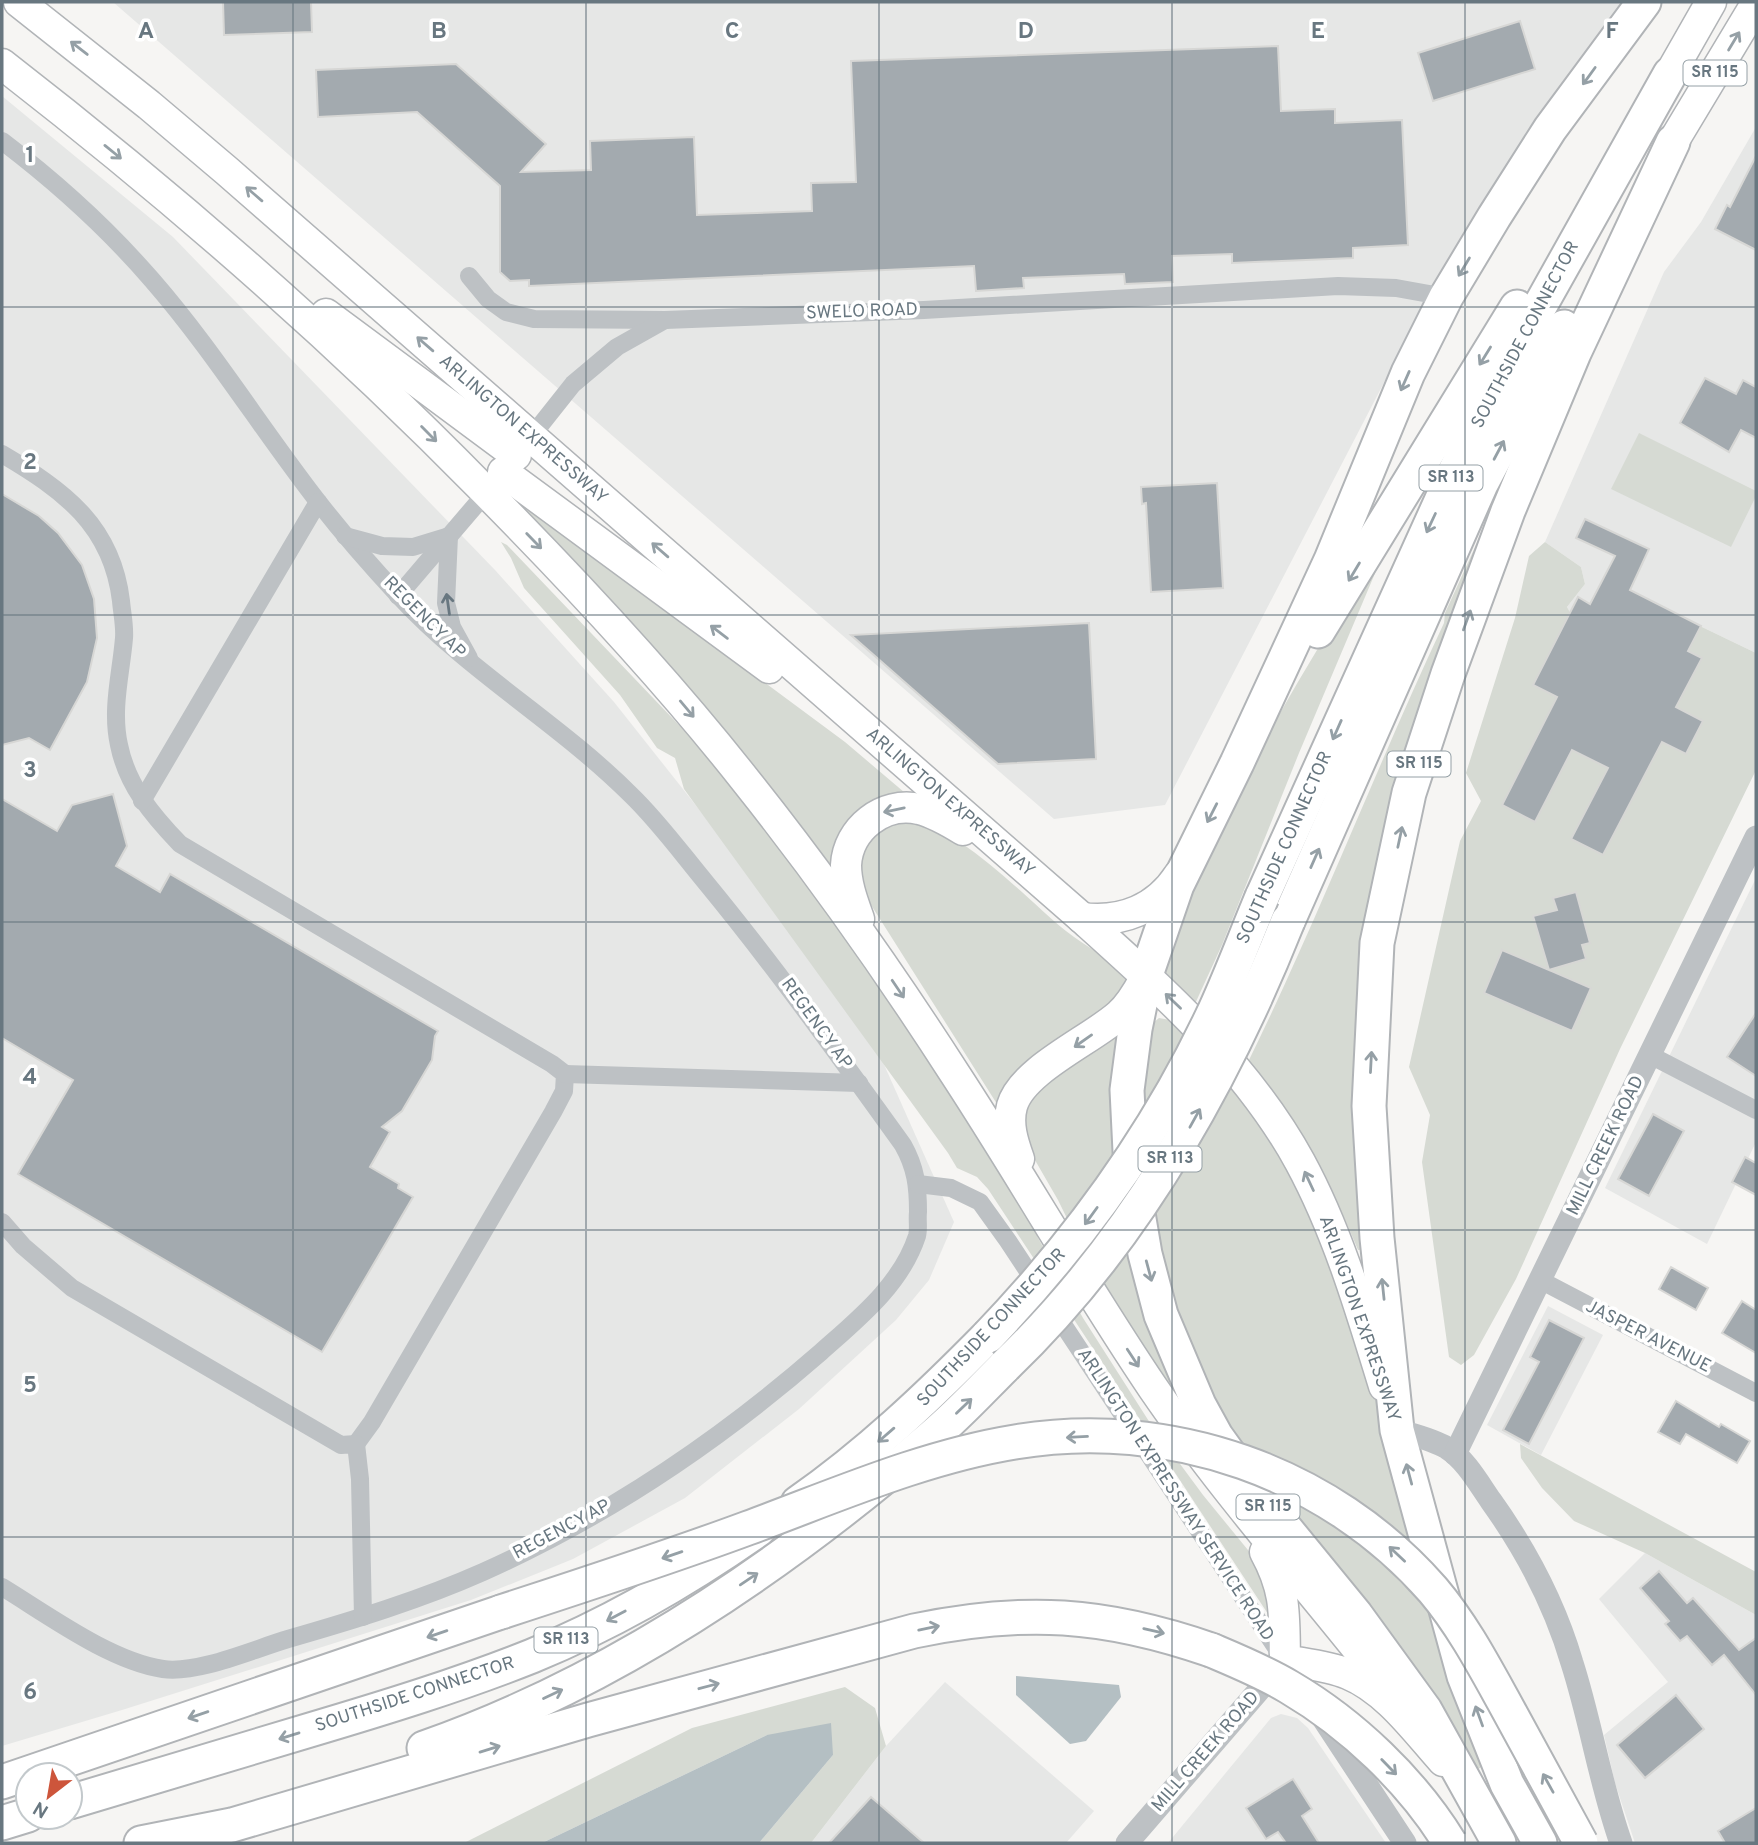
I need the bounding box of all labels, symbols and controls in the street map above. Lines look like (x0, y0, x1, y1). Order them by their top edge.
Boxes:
text: A (138, 18, 154, 47)
text: B (431, 18, 447, 47)
text: C (725, 18, 739, 47)
text: D (1018, 18, 1034, 47)
text: E (1311, 18, 1325, 47)
text: F (1605, 18, 1619, 47)
one-way arrow (1727, 32, 1741, 52)
one-way arrow (70, 41, 88, 56)
road number: SR 115 (1684, 60, 1746, 86)
one-way arrow (1582, 67, 1597, 86)
text: 1 (25, 142, 35, 171)
one-way arrow (103, 144, 121, 160)
one-way arrow (245, 186, 263, 202)
street label: SOUTHSIDE CONNECTOR (1467, 238, 1585, 432)
one-way arrow (1457, 256, 1471, 276)
street label: SWELO ROAD (806, 299, 918, 325)
one-way arrow (416, 336, 434, 352)
one-way arrow (1478, 346, 1492, 366)
street label: ARLINGTON EXPRESSWAY (434, 350, 612, 510)
one-way arrow (1398, 369, 1411, 391)
one-way arrow (420, 425, 437, 442)
one-way arrow (1492, 440, 1506, 460)
text: 2 (23, 449, 37, 478)
road number: SR 113 (1420, 466, 1482, 491)
one-way arrow (1424, 512, 1437, 533)
one-way arrow (526, 532, 543, 549)
one-way arrow (651, 542, 669, 558)
one-way arrow (1347, 561, 1361, 581)
street label: REGENCY AP (378, 572, 470, 664)
one-way arrow (441, 593, 454, 616)
one-way arrow (1462, 610, 1475, 632)
one-way arrow (710, 625, 729, 640)
one-way arrow (680, 700, 695, 718)
one-way arrow (1330, 719, 1343, 740)
street label: ARLINGTON EXPRESSWAY (861, 723, 1039, 883)
street label: SOUTHSIDE CONNECTOR (1232, 748, 1338, 948)
road number: SR 115 (1388, 751, 1450, 776)
text: 3 (23, 757, 37, 786)
one-way arrow (1204, 802, 1218, 823)
one-way arrow (883, 804, 906, 818)
one-way arrow (1393, 826, 1407, 849)
one-way arrow (1309, 848, 1322, 869)
street label: REGENCY AP (775, 974, 857, 1074)
one-way arrow (891, 978, 905, 998)
one-way arrow (1165, 992, 1182, 1009)
one-way arrow (1074, 1034, 1093, 1048)
one-way arrow (1365, 1051, 1378, 1074)
text: 4 (23, 1064, 37, 1093)
street label: MILL CREEK ROAD (1562, 1072, 1650, 1220)
one-way arrow (1189, 1108, 1202, 1129)
road number: SR 113 (1138, 1147, 1202, 1172)
one-way arrow (1302, 1171, 1315, 1192)
one-way arrow (1084, 1206, 1099, 1225)
street label: ARLINGTON EXPRESSWAY (1313, 1213, 1405, 1425)
street label: SOUTHSIDE CONNECTOR (912, 1244, 1072, 1412)
one-way arrow (1144, 1260, 1157, 1282)
one-way arrow (1376, 1278, 1389, 1301)
street label: JASPER AVENUE (1581, 1295, 1715, 1379)
street label: ARLINGTON EXPRESSWAY SERVICE ROAD (1071, 1344, 1279, 1646)
one-way arrow (1126, 1348, 1141, 1367)
text: 5 (23, 1372, 37, 1401)
one-way arrow (956, 1398, 973, 1415)
one-way arrow (877, 1427, 895, 1443)
one-way arrow (1066, 1431, 1089, 1444)
one-way arrow (1401, 1463, 1414, 1485)
road number: SR 115 (1236, 1494, 1300, 1520)
street label: REGENCY AP (509, 1495, 615, 1565)
one-way arrow (1389, 1545, 1406, 1562)
one-way arrow (661, 1549, 683, 1562)
one-way arrow (739, 1572, 758, 1586)
one-way arrow (607, 1609, 627, 1623)
one-way arrow (917, 1620, 940, 1634)
one-way arrow (1142, 1625, 1165, 1639)
road number: SR 113 (534, 1628, 598, 1652)
one-way arrow (426, 1629, 448, 1642)
street label: SOUTHSIDE CONNECTOR (312, 1652, 518, 1738)
text: 6 (23, 1679, 37, 1708)
one-way arrow (698, 1679, 720, 1692)
one-way arrow (542, 1686, 563, 1700)
street label: MILL CREEK ROAD (1147, 1687, 1265, 1817)
one-way arrow (1471, 1705, 1484, 1727)
one-way arrow (187, 1710, 209, 1722)
one-way arrow (278, 1731, 300, 1744)
one-way arrow (479, 1741, 501, 1754)
one-way arrow (1380, 1759, 1397, 1776)
north arrow (14, 1761, 84, 1831)
one-way arrow (1541, 1774, 1555, 1794)
text: N (29, 1795, 53, 1823)

